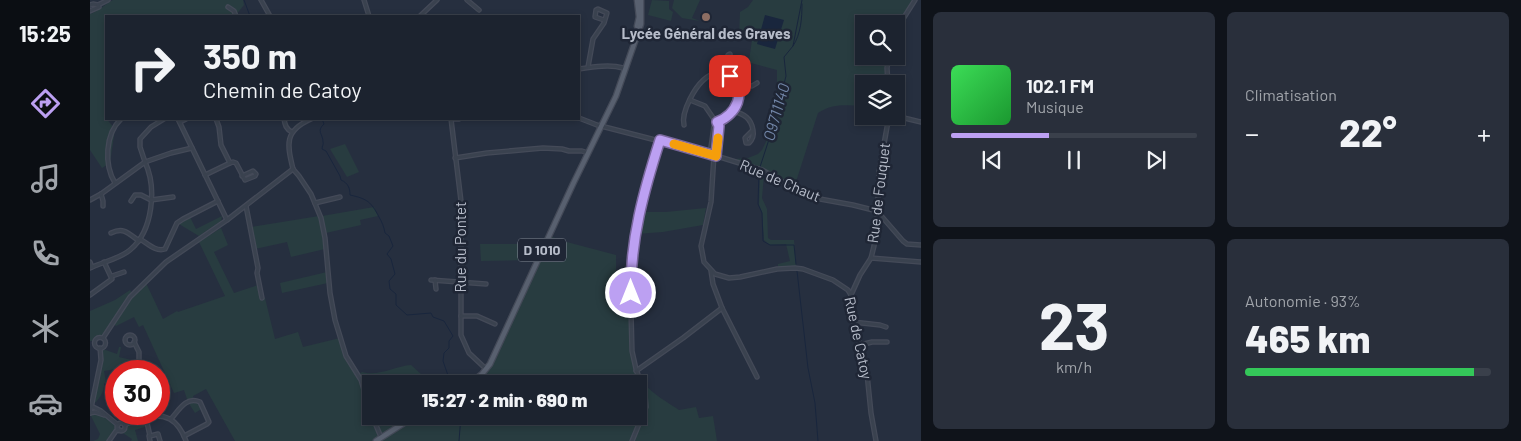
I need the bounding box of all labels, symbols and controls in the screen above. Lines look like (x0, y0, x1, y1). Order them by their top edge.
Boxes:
marker: Lycée Général des Graves (700, 11, 712, 23)
map controls (855, 15, 905, 125)
button: search (855, 15, 905, 65)
text: 15:25 (19, 20, 71, 46)
place label: Lycée Général des Graves (622, 24, 791, 42)
text: 350 m (203, 34, 297, 76)
icon: right (120, 35, 185, 100)
pin (709, 55, 751, 97)
icon: arrive (716, 62, 744, 90)
text: 102.1 FM (1026, 74, 1094, 97)
button: layers (855, 75, 905, 125)
text: Chemin de Catoy (203, 76, 362, 102)
water label: O9711140 (758, 81, 793, 143)
text: Climatisation (1245, 85, 1337, 104)
icon: directions (28, 86, 63, 121)
text: Musique (1026, 97, 1084, 116)
text: 22° (1339, 109, 1397, 155)
text: − (1245, 116, 1259, 150)
text: + (1477, 116, 1491, 150)
street label: Rue de Fouquet (863, 142, 893, 244)
icon: previous (978, 146, 1006, 174)
icon: pause (1060, 146, 1088, 174)
icon: next (1142, 146, 1170, 174)
street label: Rue de Chaut (737, 155, 823, 205)
icon: music (28, 161, 63, 196)
street label: Rue du Pontet (451, 202, 469, 292)
icon: phone (28, 236, 63, 271)
road number: D 1010 (518, 238, 566, 262)
position arrow (604, 266, 656, 318)
text: 23 (1039, 285, 1109, 363)
text: Autonomie · 93% (1245, 291, 1361, 310)
street label: Rue de Catoy (841, 295, 877, 381)
icon: climate (28, 311, 63, 346)
text: 465 km (1245, 315, 1370, 361)
text: km/h (1056, 357, 1092, 376)
speed limit sign: 30 (105, 360, 170, 425)
icon: car (28, 386, 63, 421)
text: 15:27 · 2 min · 690 m (421, 388, 588, 411)

